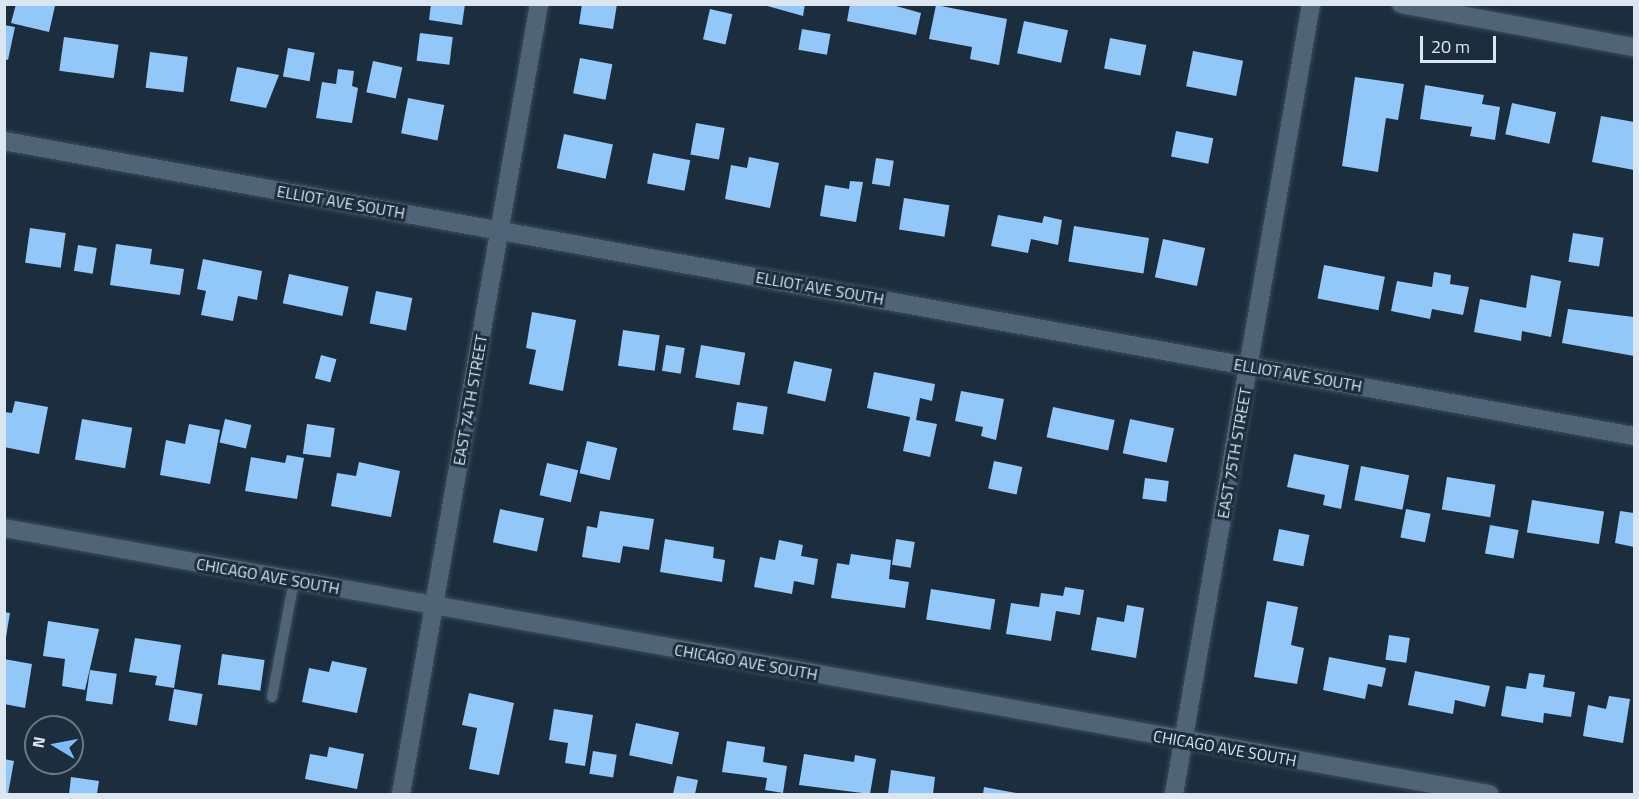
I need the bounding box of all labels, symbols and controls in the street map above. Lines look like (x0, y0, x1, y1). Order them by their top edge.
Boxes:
scale bar (1423, 24, 1500, 62)
text: 20 m (1431, 33, 1470, 60)
street label: ELLIOT AVE SOUTH (275, 181, 407, 223)
street label: ELLIOT AVE SOUTH (754, 267, 886, 309)
street label: EAST 74TH STREET (449, 333, 491, 467)
street label: ELLIOT AVE SOUTH (1232, 354, 1364, 396)
street label: EAST 75TH STREET (1213, 386, 1255, 520)
street label: CHICAGO AVE SOUTH (195, 554, 341, 598)
street label: CHICAGO AVE SOUTH (673, 640, 819, 684)
north arrow (24, 715, 84, 775)
street label: CHICAGO AVE SOUTH (1152, 726, 1298, 770)
text: N (25, 735, 51, 750)

